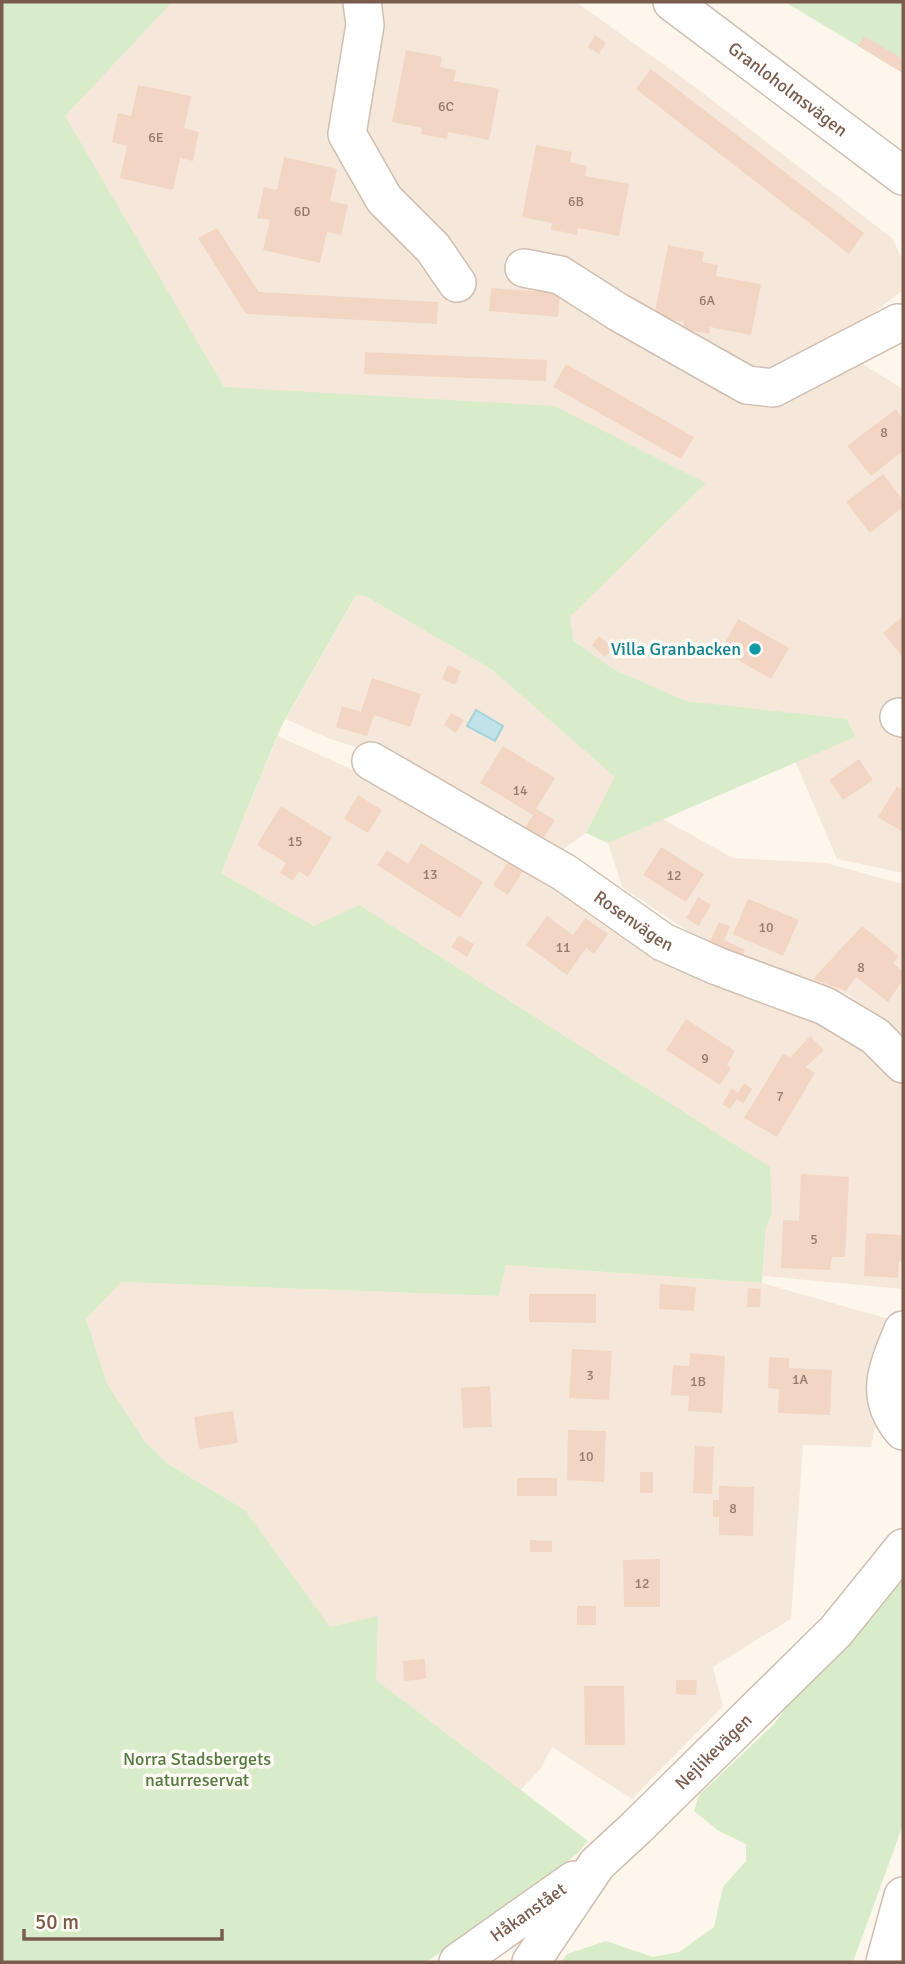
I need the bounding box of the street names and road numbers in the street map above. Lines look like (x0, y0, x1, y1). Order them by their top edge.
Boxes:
street label: Granloholmsvägen (724, 37, 852, 141)
street label: Rosenvägen (590, 886, 677, 956)
street label: Nejlikevägen (670, 1709, 757, 1794)
street label: Håkanstået (486, 1878, 570, 1947)

